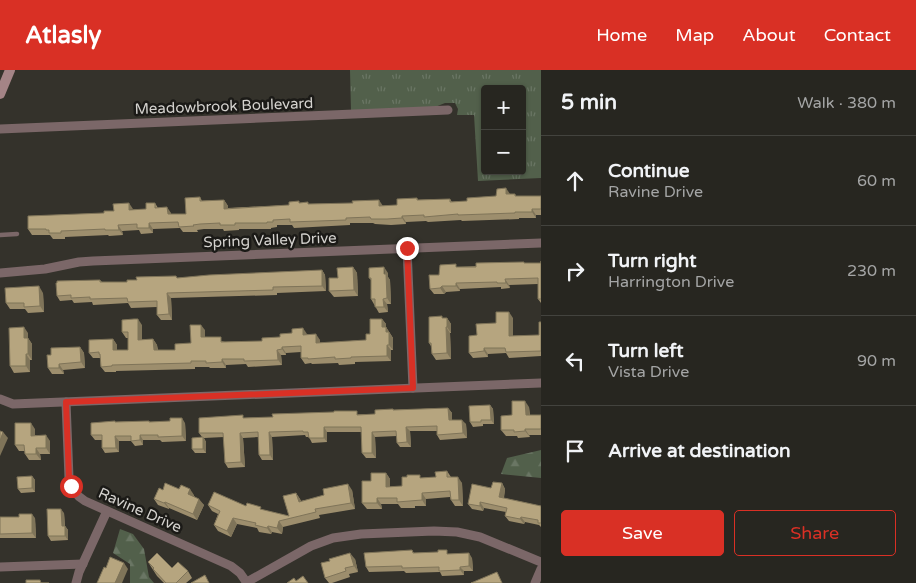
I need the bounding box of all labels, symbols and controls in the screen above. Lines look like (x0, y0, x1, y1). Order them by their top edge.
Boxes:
text: Atlasly (25, 21, 101, 50)
text: Home (596, 24, 647, 46)
text: Map (675, 24, 714, 46)
text: About (742, 24, 796, 46)
text: Contact (824, 24, 891, 46)
map controls (481, 85, 526, 175)
button: + (481, 85, 526, 130)
text: 5 min (561, 90, 617, 115)
text: Walk · 380 m (797, 93, 896, 113)
street label: Meadowbrook Boulevard (134, 94, 314, 118)
button: − (481, 130, 526, 175)
text: Continue (608, 160, 690, 182)
icon: ahead (561, 167, 589, 195)
text: 60 m (857, 171, 896, 191)
text: Ravine Drive (608, 182, 703, 202)
street label: Spring Valley Drive (203, 229, 337, 251)
route end (396, 237, 419, 260)
text: Turn right (608, 250, 696, 272)
icon: right (561, 257, 589, 285)
text: 230 m (847, 261, 896, 281)
text: Harrington Drive (608, 272, 734, 292)
text: Turn left (608, 340, 684, 362)
icon: left (561, 347, 589, 375)
text: 90 m (857, 351, 896, 371)
text: Vista Drive (608, 362, 689, 382)
icon: arrive (561, 437, 589, 465)
text: Arrive at destination (608, 440, 791, 462)
route start (60, 475, 83, 498)
street label: Ravine Drive (96, 484, 184, 536)
button: Save (561, 510, 724, 556)
button: Share (734, 510, 896, 556)

